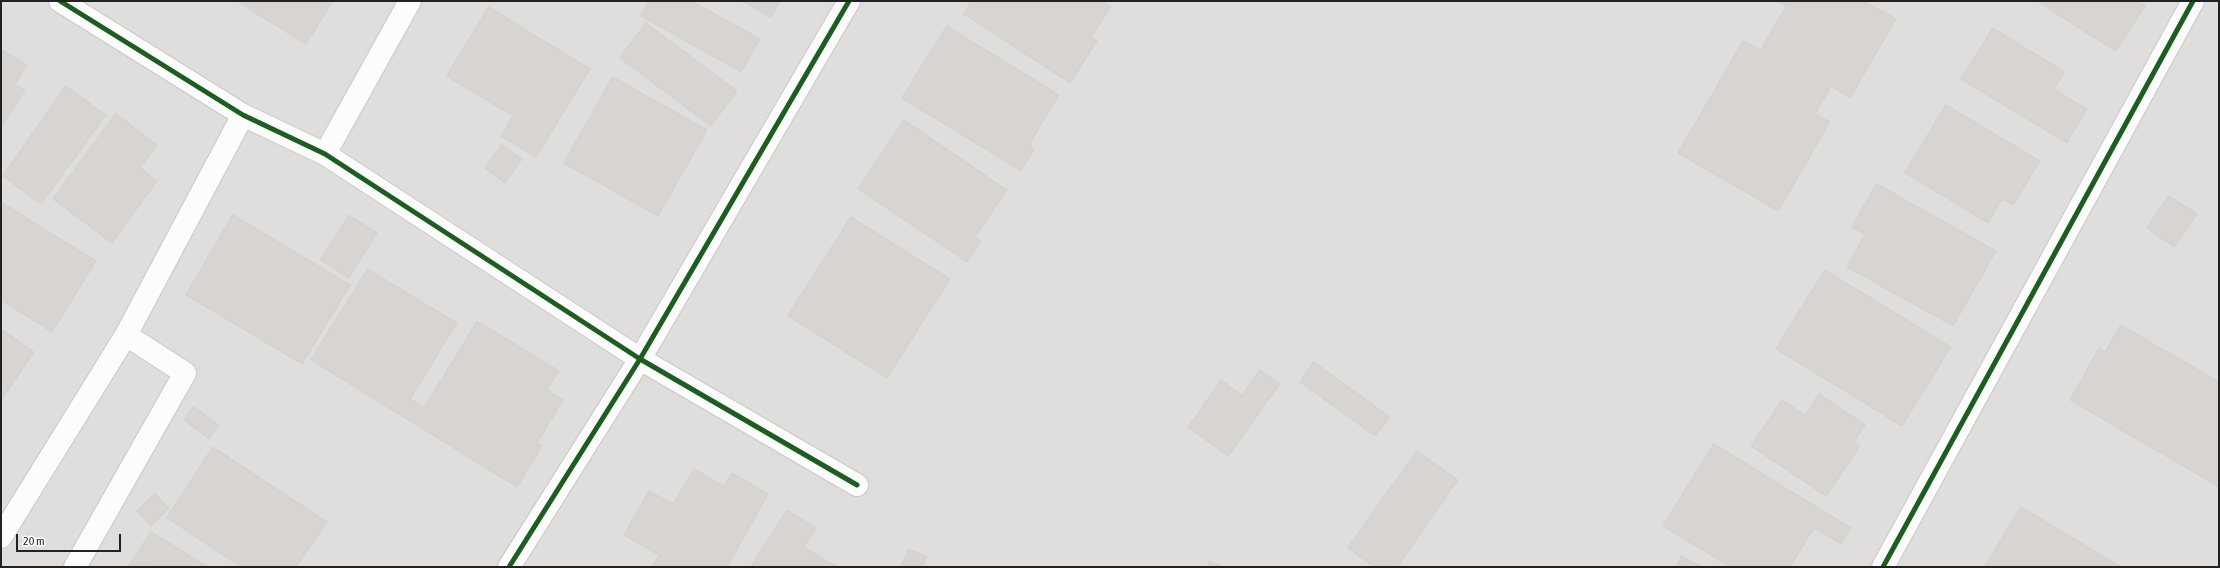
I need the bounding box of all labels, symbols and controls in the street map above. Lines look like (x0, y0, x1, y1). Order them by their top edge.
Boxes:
scale bar (18, 526, 123, 552)
text: 20 m (23, 534, 45, 548)

